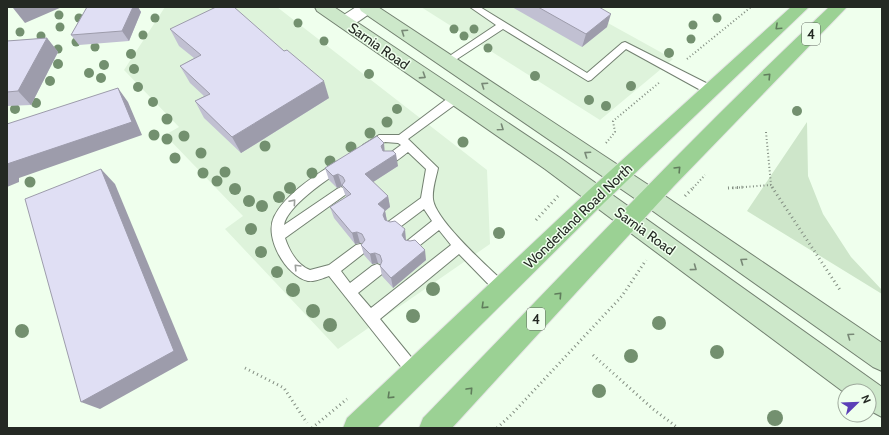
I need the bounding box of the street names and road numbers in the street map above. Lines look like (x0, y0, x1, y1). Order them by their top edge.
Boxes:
street label: Sarnia Road (345, 18, 413, 74)
road number: 4 (802, 23, 820, 45)
street label: Wonderland Road North (520, 160, 636, 272)
street label: Sarnia Road (611, 203, 679, 259)
road number: 4 (527, 308, 545, 330)

